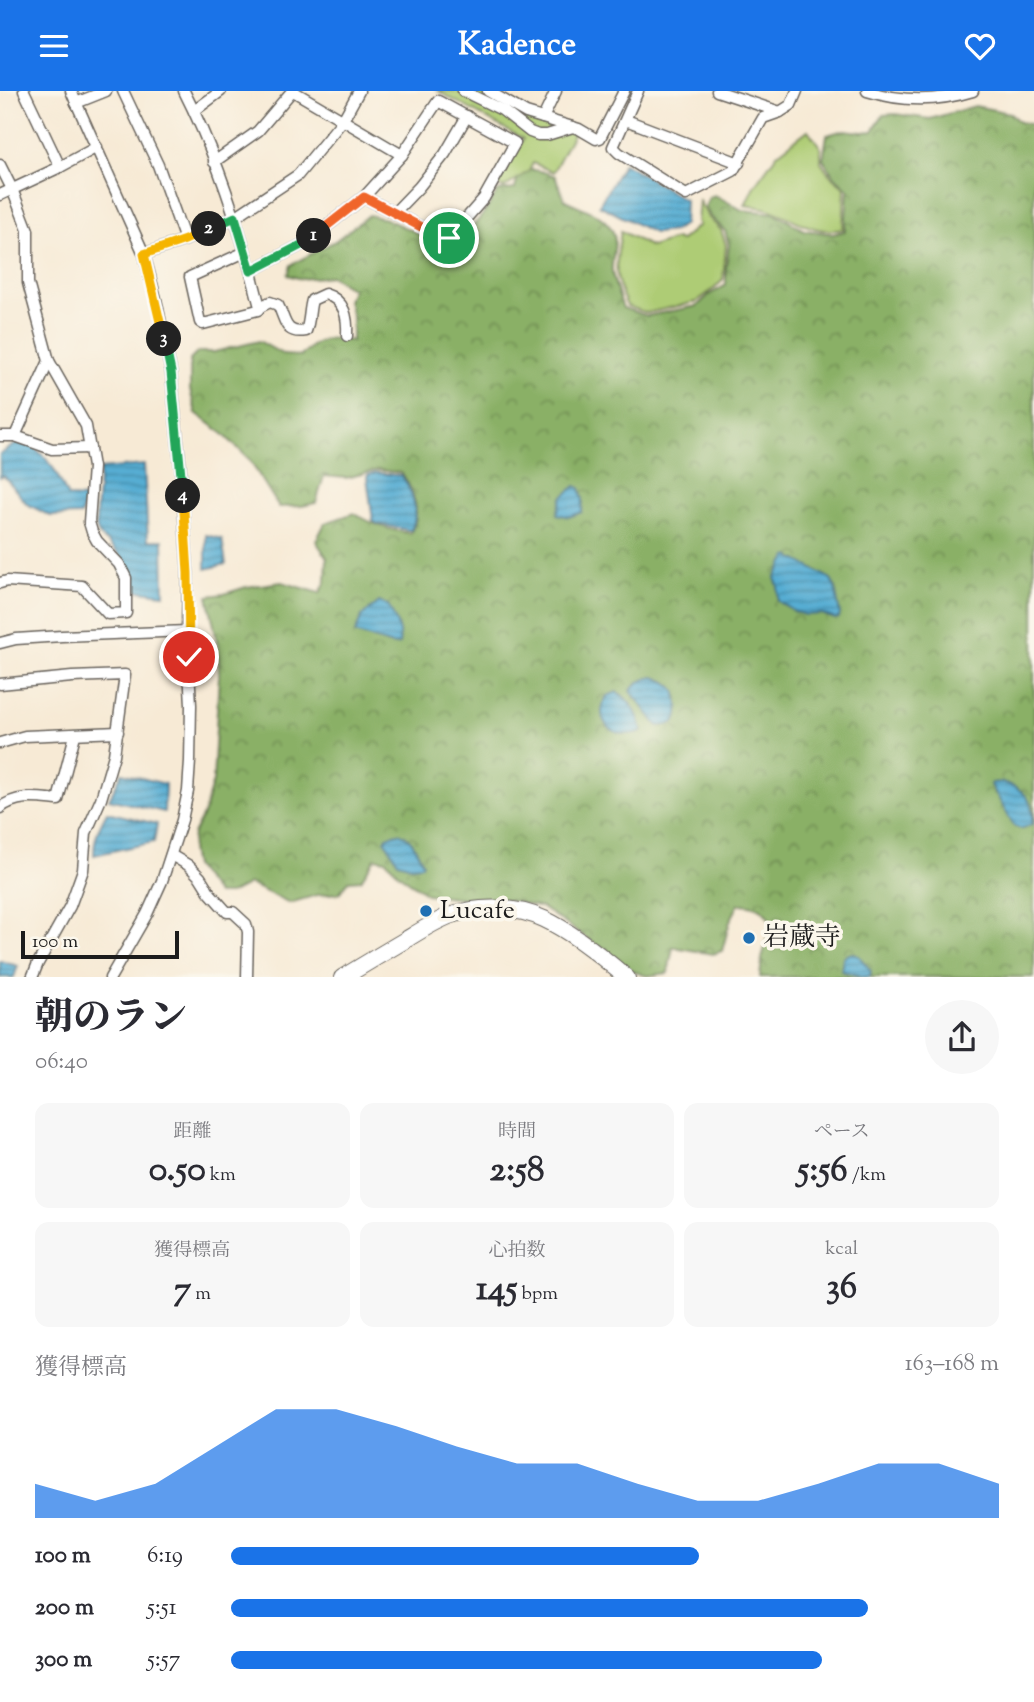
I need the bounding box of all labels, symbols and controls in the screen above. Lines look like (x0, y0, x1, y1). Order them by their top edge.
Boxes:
text: Kadence (458, 23, 576, 69)
icon: menu (35, 27, 73, 65)
icon: heart (961, 27, 999, 65)
pin (419, 208, 479, 268)
pin: 2 (192, 211, 227, 247)
text: 2 (204, 215, 213, 242)
pin: 1 (296, 219, 332, 253)
icon: arrive (430, 219, 468, 257)
text: 1 (310, 222, 317, 249)
pin: 3 (146, 321, 182, 357)
text: 3 (160, 325, 167, 352)
pin: 4 (166, 479, 200, 513)
text: 4 (178, 482, 187, 509)
pin (159, 627, 219, 687)
icon: check (170, 638, 208, 676)
place label: Lucafe (440, 893, 515, 930)
marker: Lucafe (418, 903, 434, 919)
place label: 岩蔵寺 (763, 920, 841, 957)
scale bar (21, 929, 178, 960)
text: 100 m (32, 929, 78, 956)
marker: 岩蔵寺 (741, 930, 757, 946)
text: 朝のラン (35, 993, 187, 1047)
button: share (925, 1000, 999, 1074)
text: 06:40 (35, 1046, 88, 1079)
text: 距離 (173, 1119, 211, 1146)
text: 時間 (498, 1119, 536, 1146)
text: ペース (814, 1119, 870, 1146)
text: 0.50 (149, 1146, 206, 1197)
text: 2:58 (490, 1146, 544, 1197)
text: 5:56 (797, 1146, 848, 1197)
text: km (206, 1162, 236, 1189)
text: /km (848, 1162, 886, 1189)
text: kcal (825, 1236, 858, 1263)
text: 獲得標高 (154, 1238, 230, 1265)
text: 心拍数 (488, 1238, 546, 1265)
text: 36 (826, 1263, 857, 1314)
text: 7 (174, 1265, 191, 1316)
text: 145 (476, 1265, 517, 1316)
text: m (191, 1281, 211, 1308)
text: bpm (517, 1281, 558, 1308)
text: 163–168 m (905, 1348, 999, 1381)
text: 獲得標高 (35, 1352, 127, 1385)
text: 100 m (35, 1540, 91, 1573)
text: 6:19 (147, 1540, 183, 1573)
text: 200 m (35, 1592, 94, 1625)
text: 5:51 (147, 1592, 177, 1625)
text: 300 m (35, 1644, 92, 1677)
text: 5:57 (147, 1644, 180, 1677)

